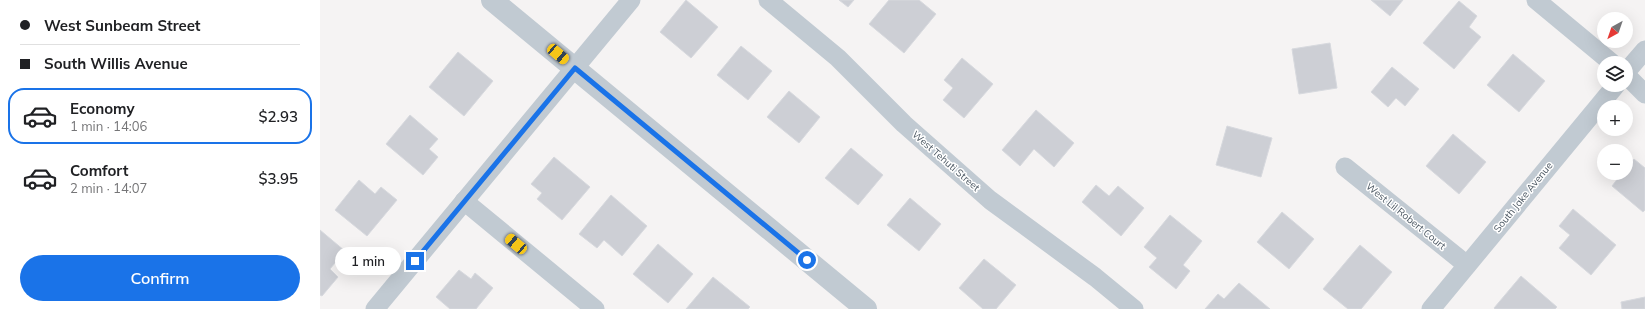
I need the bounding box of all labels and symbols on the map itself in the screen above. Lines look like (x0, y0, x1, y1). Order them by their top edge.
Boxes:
north arrow (1597, 12, 1633, 48)
car (545, 42, 571, 66)
street label: West Tehuti Street (909, 128, 983, 194)
street label: South Jake Avenue (1491, 159, 1555, 235)
street label: West Lil Robert Court (1363, 180, 1449, 253)
car (503, 232, 529, 256)
callout: 1 min (335, 247, 401, 275)
route start (798, 251, 816, 269)
route end (406, 252, 424, 270)

